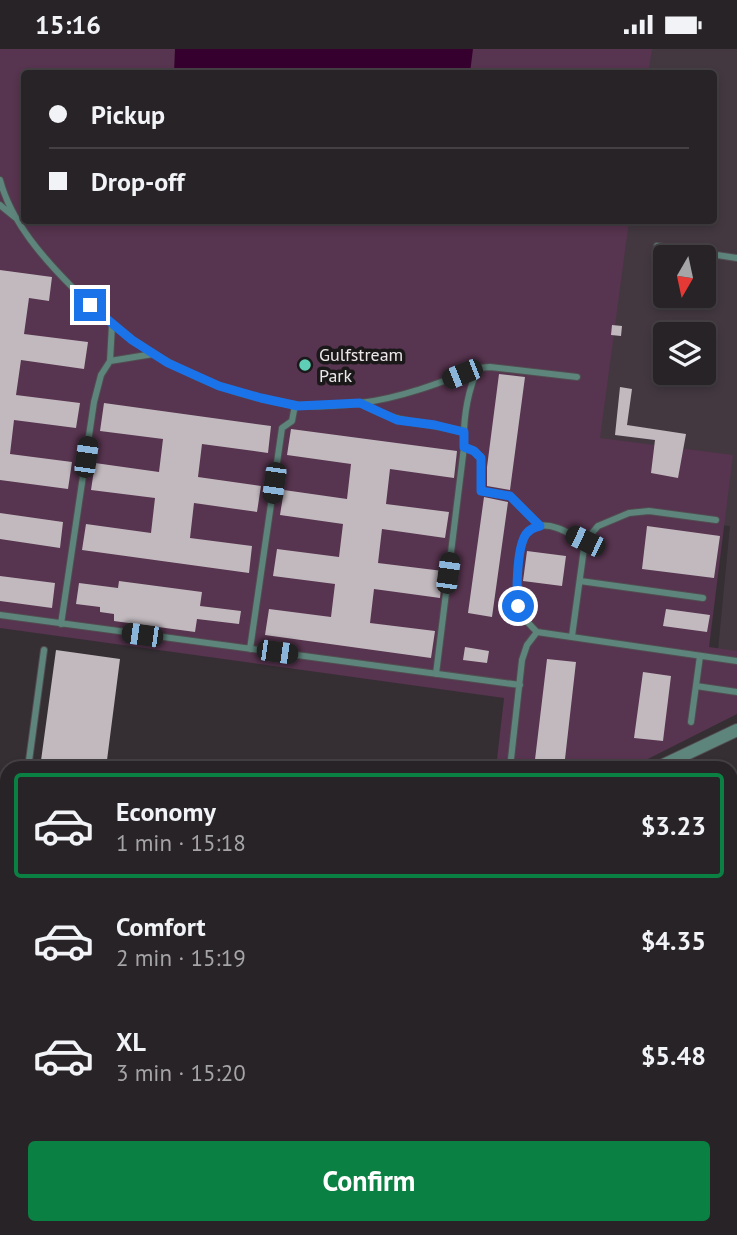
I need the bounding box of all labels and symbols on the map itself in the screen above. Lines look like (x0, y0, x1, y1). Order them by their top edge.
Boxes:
north arrow (653, 245, 716, 308)
route end (74, 289, 106, 321)
place label: Gulfstream Park (319, 343, 403, 387)
car (439, 356, 486, 392)
marker: Gulfstream Park (297, 357, 313, 373)
car (73, 435, 100, 479)
car (261, 461, 288, 505)
car (562, 522, 609, 560)
car (435, 551, 462, 595)
route start (502, 590, 534, 622)
car (120, 622, 165, 648)
car (255, 639, 300, 665)

